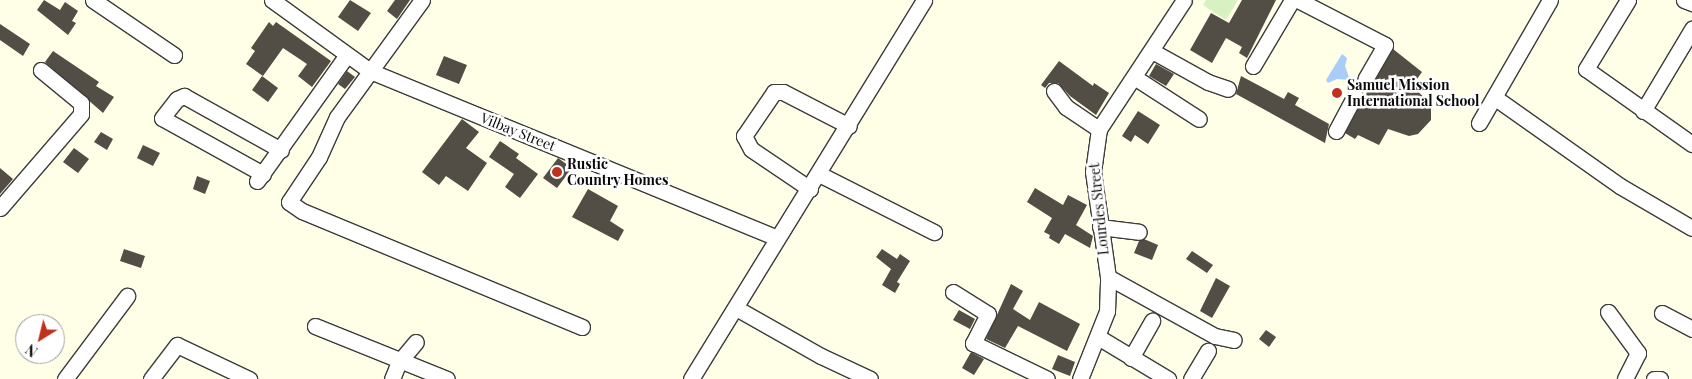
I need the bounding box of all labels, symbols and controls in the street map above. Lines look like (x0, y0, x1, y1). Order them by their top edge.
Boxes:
place label: Samuel Mission International School (1347, 77, 1479, 110)
marker: Samuel Mission International School (1331, 87, 1343, 99)
street label: Vilbay Street (478, 109, 558, 155)
place label: Rustic Country Homes (567, 156, 669, 188)
street label: Lourdes Street (1086, 162, 1112, 256)
marker: Rustic Country Homes (551, 166, 563, 178)
north arrow (15, 314, 65, 364)
text: N (22, 340, 41, 361)

